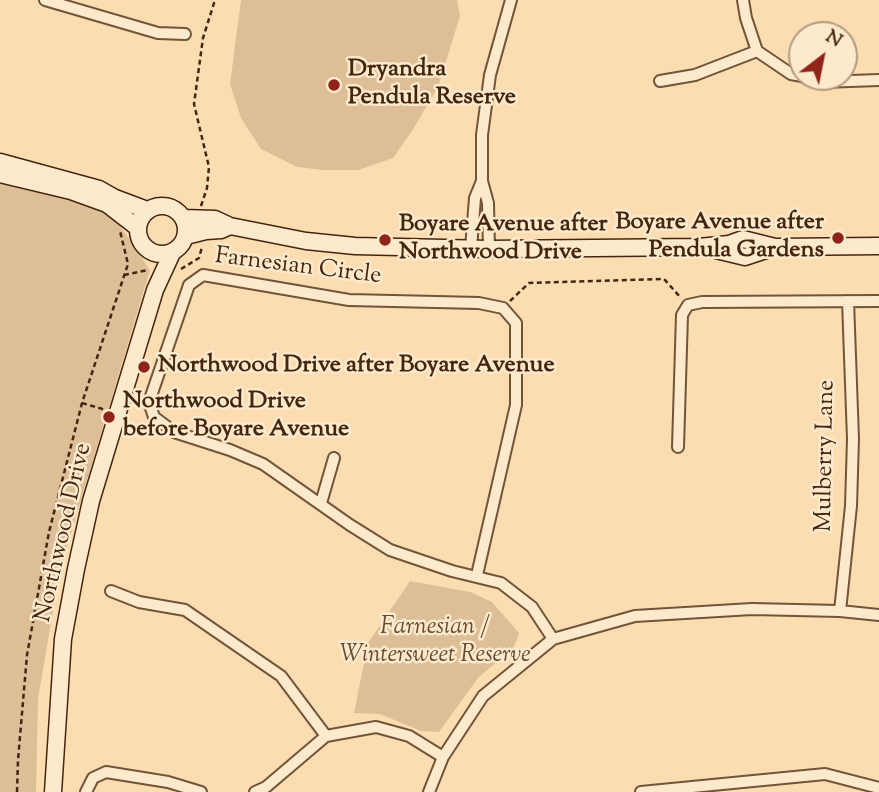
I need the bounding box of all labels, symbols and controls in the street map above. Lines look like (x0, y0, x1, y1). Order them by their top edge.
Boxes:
north arrow (788, 21, 858, 91)
text: N (820, 24, 847, 55)
place label: Dryandra Pendula Reserve (348, 57, 516, 113)
marker: Dryandra Pendula Reserve (326, 77, 342, 93)
place label: Boyare Avenue after Pendula Gardens (615, 210, 824, 266)
place label: Boyare Avenue after Northwood Drive (399, 212, 608, 268)
marker: Boyare Avenue after Pendula Gardens (830, 230, 846, 246)
marker: Boyare Avenue after Northwood Drive (377, 232, 393, 248)
street label: Farnesian Circle (213, 244, 383, 292)
place label: Northwood Drive after Boyare Avenue (158, 353, 555, 381)
marker: Northwood Drive after Boyare Avenue (136, 359, 152, 375)
street label: Mulberry Lane (811, 380, 843, 532)
place label: Northwood Drive before Boyare Avenue (123, 389, 349, 445)
marker: Northwood Drive before Boyare Avenue (101, 409, 117, 425)
street label: Northwood Drive (30, 441, 100, 625)
park label: Farnesian / Wintersweet Reserve (339, 615, 531, 671)

